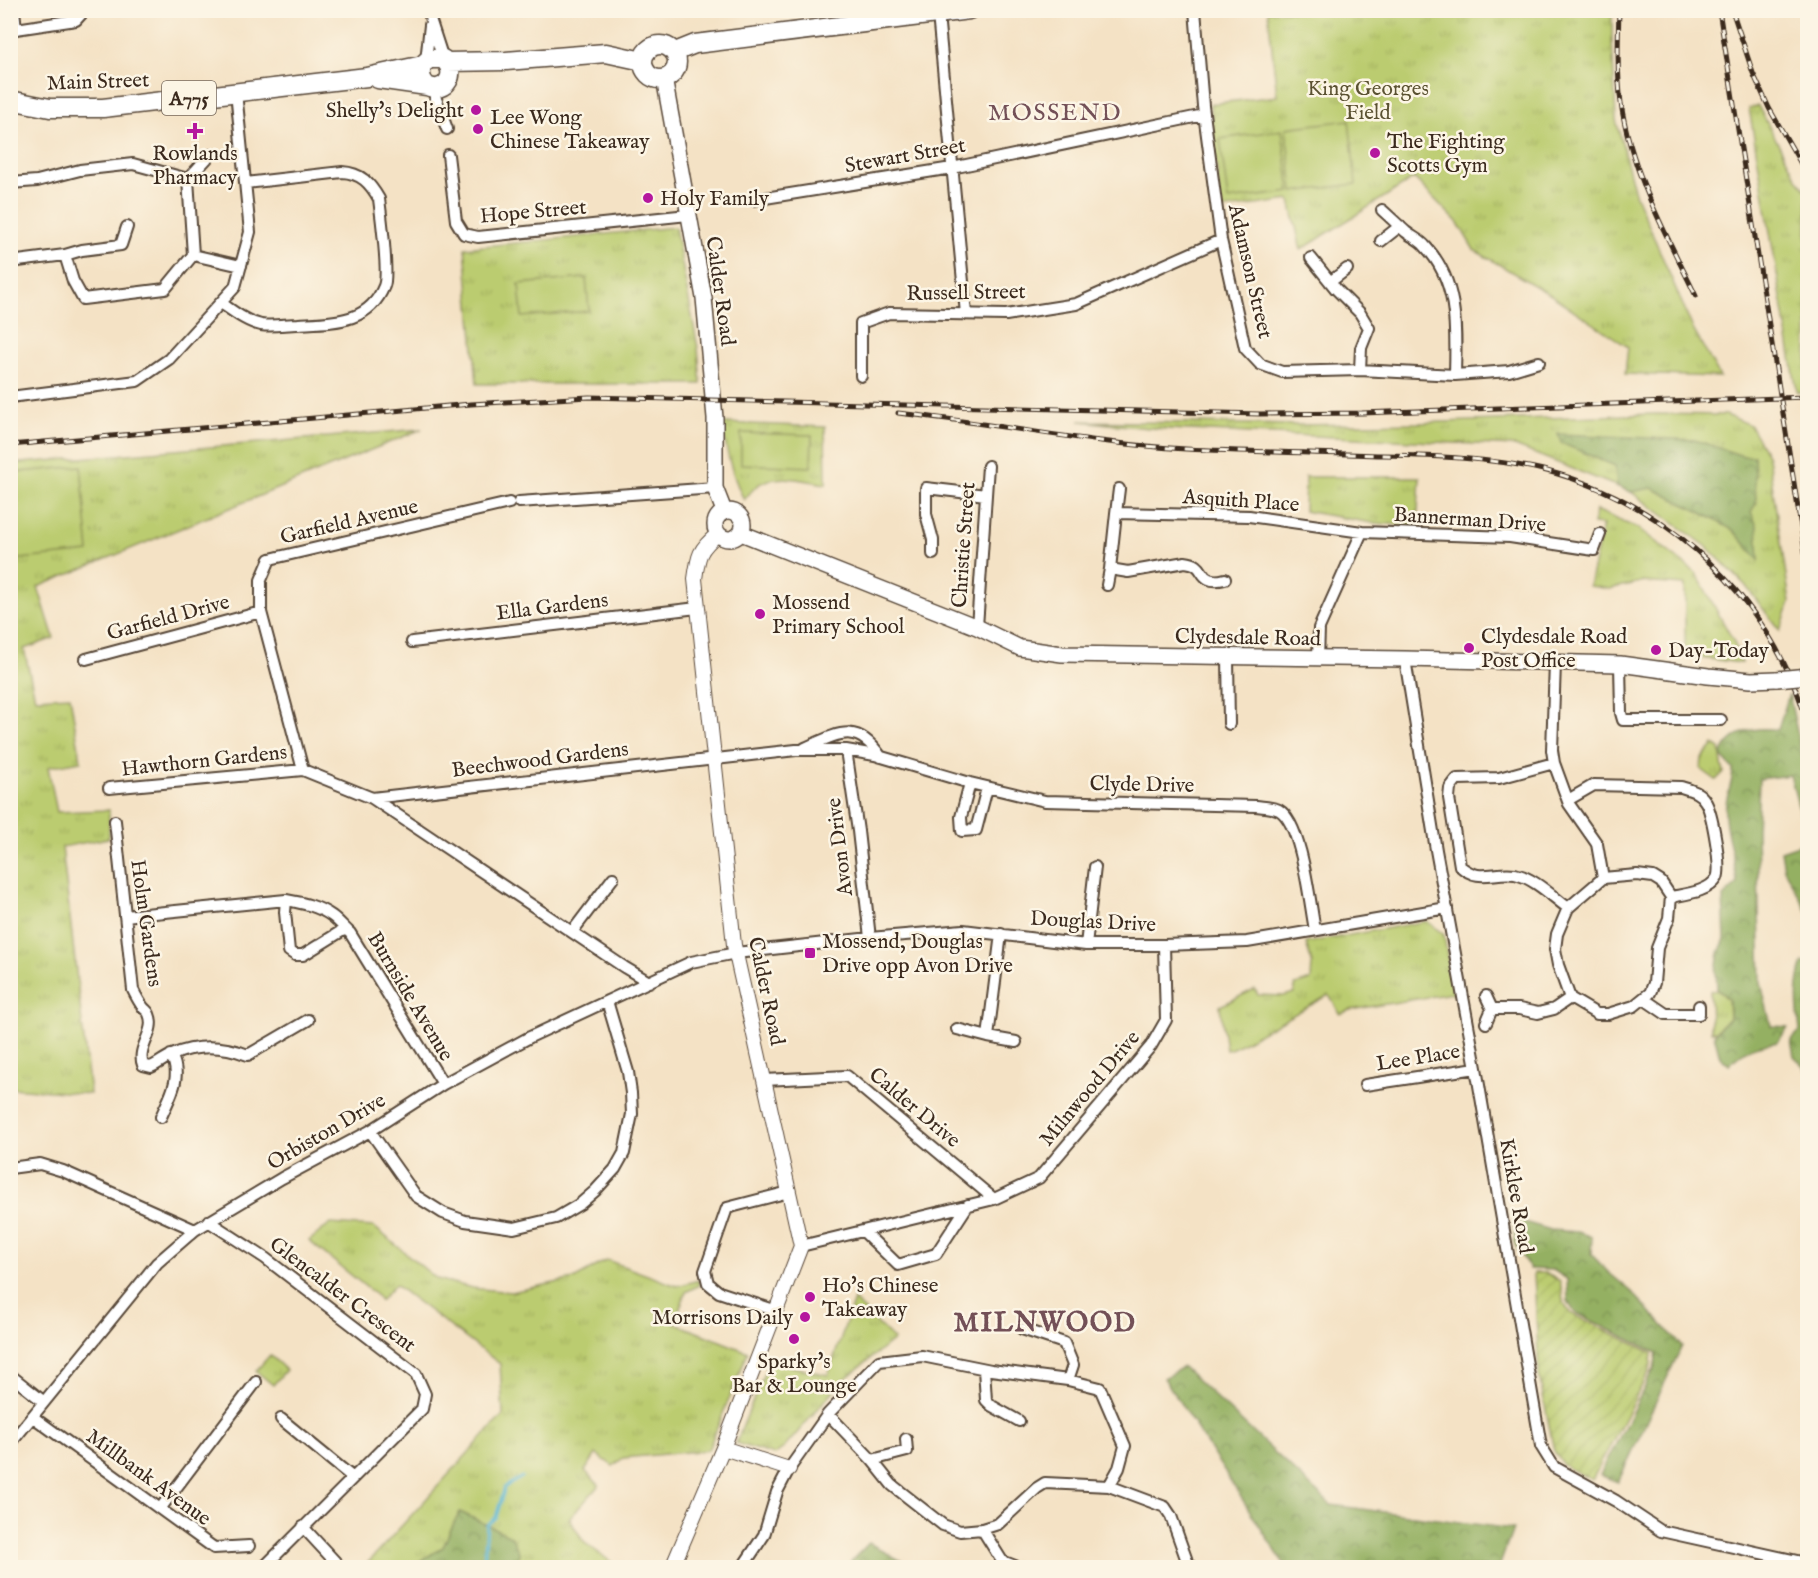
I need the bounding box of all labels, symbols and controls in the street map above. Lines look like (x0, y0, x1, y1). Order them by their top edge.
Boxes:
street label: Main Street (46, 67, 150, 98)
park label: King Georges Field (1307, 76, 1429, 127)
road number: A775 (162, 81, 216, 115)
place label: Shelly's Delight (326, 98, 464, 125)
district label: MOSSEND (988, 98, 1122, 129)
marker: Shelly's Delight (469, 103, 483, 117)
place label: Lee Wong Chinese Takeaway (490, 105, 650, 156)
marker: Lee Wong Chinese Takeaway (471, 122, 485, 136)
marker: Rowlands Pharmacy (188, 124, 202, 138)
place label: The Fighting Scotts Gym (1387, 129, 1505, 180)
street label: Stewart Street (843, 133, 968, 180)
place label: Rowlands Pharmacy (152, 141, 238, 192)
marker: The Fighting Scotts Gym (1368, 146, 1382, 160)
place label: Holy Family (660, 186, 770, 213)
marker: Holy Family (641, 191, 655, 205)
street label: Hope Street (479, 194, 588, 231)
street label: Adamson Street (1221, 200, 1278, 341)
street label: Calder Road (698, 235, 741, 349)
street label: Russell Street (906, 279, 1026, 308)
street label: Christie Street (947, 481, 982, 609)
street label: Asquith Place (1181, 484, 1301, 519)
street label: Garfield Avenue (278, 493, 421, 551)
street label: Bannerman Drive (1393, 502, 1547, 539)
street label: Ella Gardens (495, 587, 610, 628)
street label: Garfield Drive (104, 589, 233, 648)
place label: Mossend Primary School (772, 590, 905, 641)
marker: Mossend Primary School (753, 607, 767, 621)
street label: Clydesdale Road (1175, 624, 1322, 653)
place label: Clydesdale Road Post Office (1481, 624, 1628, 675)
place label: Day-Today (1668, 638, 1770, 665)
marker: Clydesdale Road Post Office (1462, 641, 1476, 655)
marker: Day-Today (1649, 643, 1663, 657)
street label: Beechwood Gardens (450, 736, 630, 785)
street label: Hawthorn Gardens (120, 739, 288, 784)
street label: Clyde Drive (1089, 771, 1195, 800)
street label: Avon Drive (821, 796, 860, 898)
street label: Holm Gardens (123, 858, 168, 989)
street label: Douglas Drive (1029, 906, 1157, 939)
street label: Burnside Avenue (360, 927, 459, 1067)
place label: Mossend, Douglas Drive opp Avon Drive (822, 929, 1013, 980)
street label: Calder Road (741, 935, 790, 1049)
marker: Mossend, Douglas Drive opp Avon Drive (803, 946, 817, 960)
street label: Milnwood Drive (1034, 1025, 1147, 1152)
street label: Lee Place (1374, 1038, 1462, 1078)
street label: Calder Drive (863, 1062, 966, 1155)
street label: Orbiston Drive (263, 1087, 391, 1177)
street label: Kirklee Road (1492, 1136, 1539, 1257)
street label: Glencalder Crescent (263, 1231, 421, 1359)
place label: Ho's Chinese Takeaway (822, 1273, 939, 1324)
marker: Ho's Chinese Takeaway (803, 1290, 817, 1304)
place label: Morrisons Daily (652, 1305, 794, 1332)
district label: MILNWOOD (953, 1307, 1137, 1341)
marker: Morrisons Daily (798, 1310, 812, 1324)
marker: Sparky's Bar & Lounge (787, 1332, 801, 1346)
place label: Sparky's Bar & Lounge (731, 1349, 857, 1400)
street label: Millbank Avenue (80, 1424, 216, 1533)

